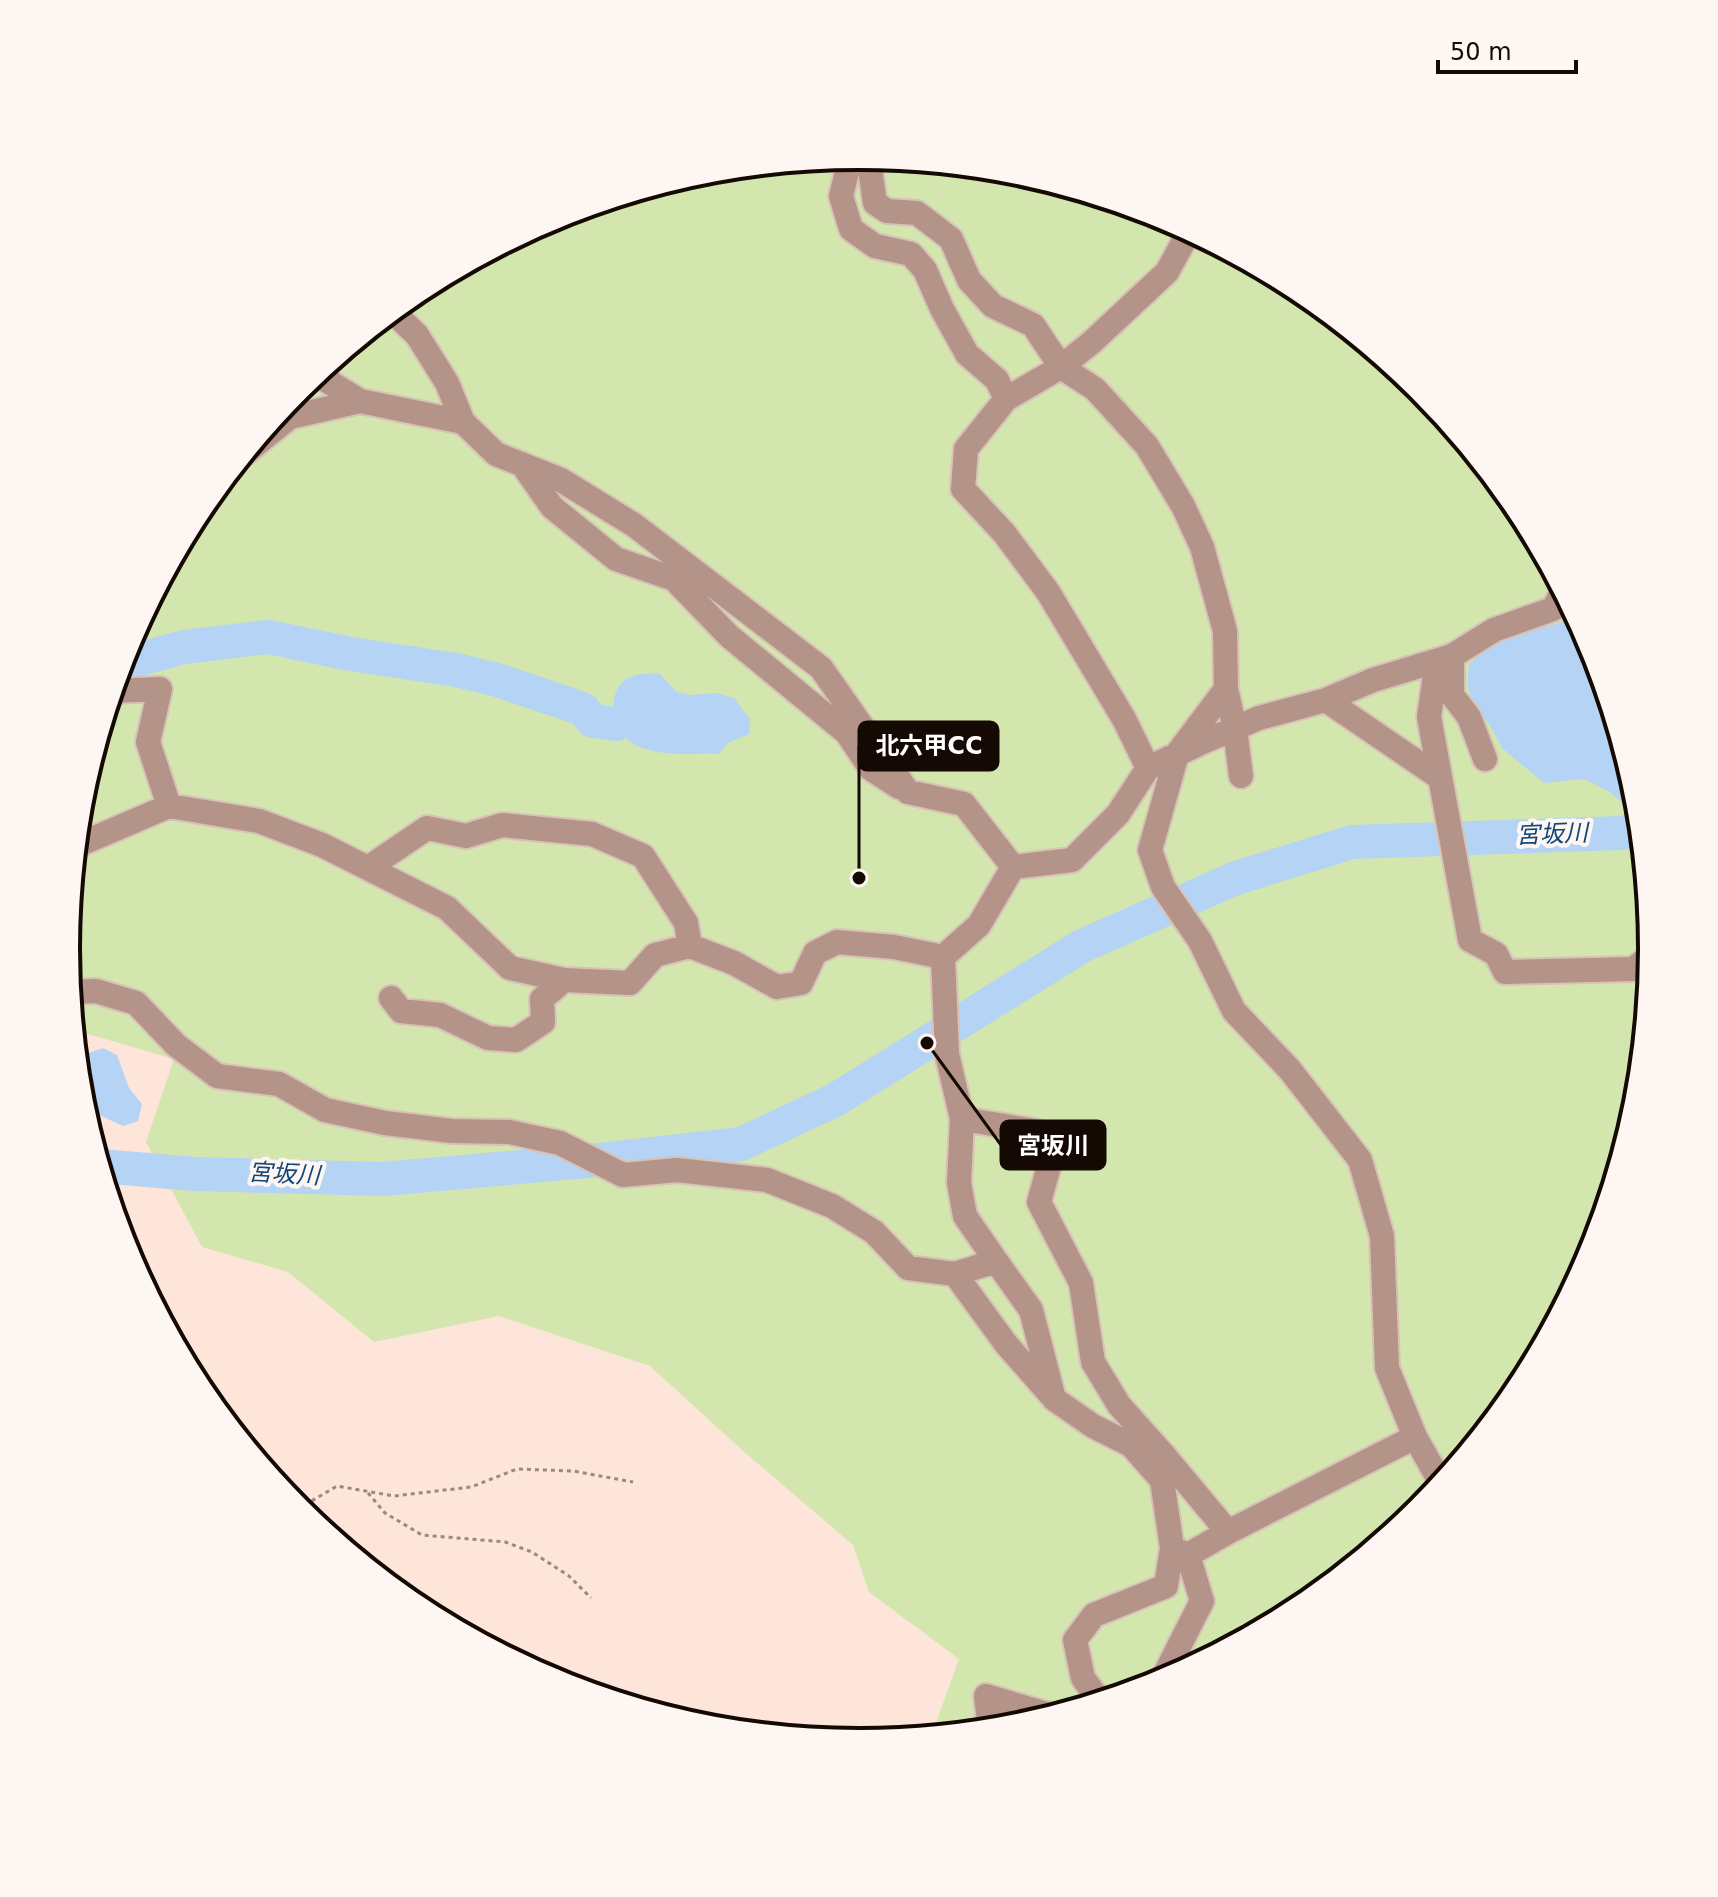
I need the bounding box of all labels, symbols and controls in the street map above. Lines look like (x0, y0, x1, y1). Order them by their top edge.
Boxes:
scale bar (1438, 24, 1576, 74)
text: 50 m (1450, 38, 1512, 66)
callout: 北六甲CC (859, 722, 998, 770)
text: 北六甲CC (875, 732, 983, 760)
water label: 宮坂川 (1516, 819, 1591, 849)
callout: 宮坂川 (1001, 1121, 1105, 1169)
text: 宮坂川 (1017, 1132, 1089, 1160)
water label: 宮坂川 (247, 1158, 324, 1190)

